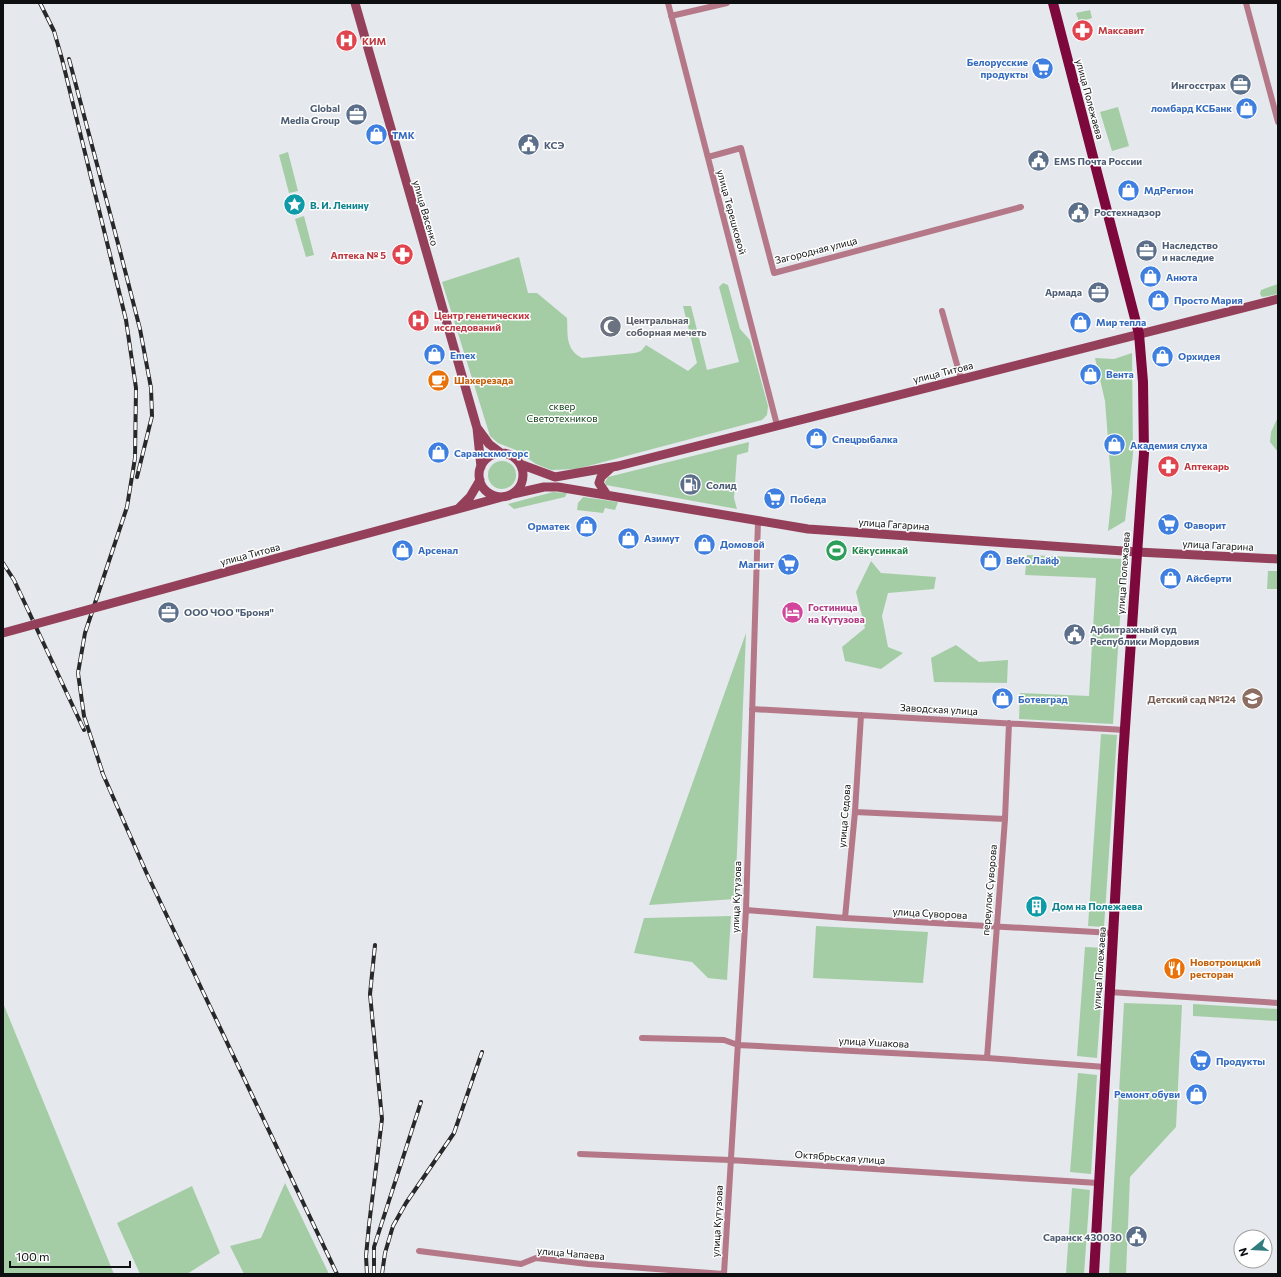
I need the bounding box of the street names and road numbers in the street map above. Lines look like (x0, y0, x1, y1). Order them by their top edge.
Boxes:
street label: улица Полежаева (1074, 58, 1106, 140)
street label: улица Терешковой (715, 168, 749, 256)
street label: улица Васенко (411, 179, 441, 247)
street label: Загородная улица (774, 234, 858, 266)
street label: улица Титова (912, 359, 974, 385)
street label: улица Гагарина (858, 516, 930, 532)
street label: улица Полежаева (1114, 531, 1132, 615)
street label: улица Гагарина (1182, 537, 1254, 553)
street label: улица Титова (219, 540, 281, 568)
street label: Заводская улица (900, 701, 978, 717)
street label: улица Седова (835, 784, 853, 848)
street label: переулок Суворова (979, 844, 999, 936)
street label: улица Кутузова (729, 861, 743, 933)
street label: улица Суворова (892, 905, 968, 921)
street label: улица Полежаева (1090, 926, 1108, 1010)
street label: улица Ушакова (838, 1034, 910, 1050)
street label: Октябрьская улица (794, 1148, 886, 1166)
street label: улица Кутузова (709, 1185, 725, 1257)
street label: улица Чапаева (537, 1244, 605, 1262)

